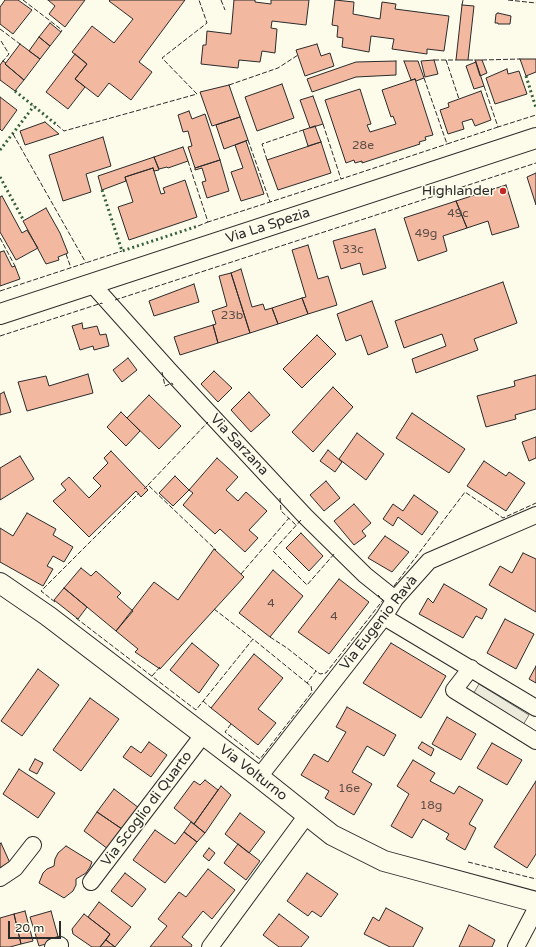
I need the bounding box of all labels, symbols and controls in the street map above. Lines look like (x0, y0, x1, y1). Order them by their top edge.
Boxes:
house number: 28e (352, 139, 374, 153)
place label: Highlander (422, 183, 495, 199)
marker: Highlander (498, 186, 508, 196)
street label: Via La Spezia (224, 204, 312, 248)
house number: 49c (447, 207, 469, 221)
house number: 49g (415, 227, 437, 241)
house number: 33c (342, 243, 364, 257)
house number: 23b (221, 309, 243, 323)
street label: Via Sarzana (206, 411, 272, 479)
street label: Via Eugenio Ravà (337, 572, 421, 674)
house number: 4 (267, 597, 275, 611)
house number: 4 (330, 610, 338, 624)
street label: Via Volturno (216, 741, 290, 805)
street label: Via Scoglio di Quarto (98, 748, 196, 870)
house number: 16e (338, 782, 360, 796)
house number: 18g (420, 799, 442, 813)
scale bar (10, 913, 63, 939)
text: 20 m (15, 921, 44, 935)

